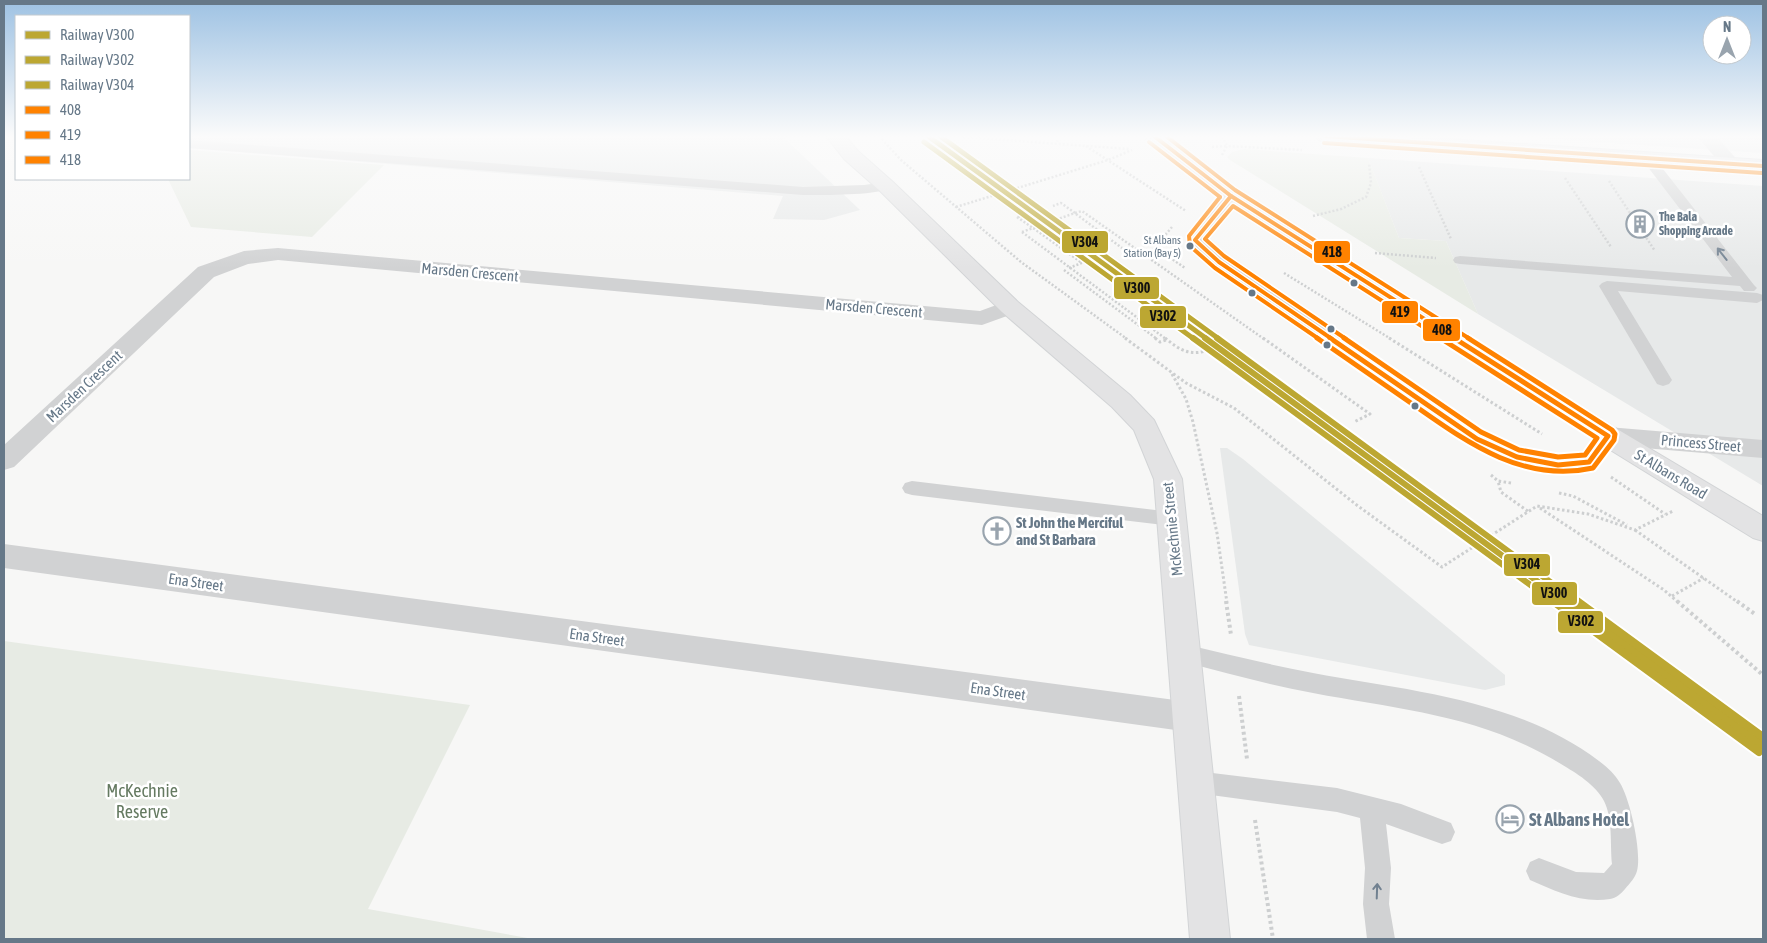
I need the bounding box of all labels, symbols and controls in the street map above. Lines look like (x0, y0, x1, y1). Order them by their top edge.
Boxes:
legend (15, 15, 190, 180)
north arrow (1702, 15, 1752, 65)
text: N (1723, 19, 1731, 35)
text: Railway V300 (60, 26, 134, 43)
text: Railway V302 (60, 51, 134, 68)
text: Railway V304 (60, 76, 134, 93)
text: 408 (60, 101, 81, 118)
text: 419 (60, 126, 81, 143)
text: 418 (60, 151, 81, 168)
building icon: The Bala Shopping Arcade (1625, 209, 1655, 239)
place label: The Bala Shopping Arcade (1659, 210, 1733, 238)
line badge: V304 (1061, 230, 1109, 254)
text: V304 (1071, 234, 1099, 250)
place label: St Albans Station (Bay 5) (1124, 234, 1181, 259)
line badge: 418 (1313, 240, 1351, 264)
marker: St Albans Station (Bay 5) (1185, 241, 1195, 251)
text: 418 (1321, 244, 1342, 260)
one-way arrow (1717, 248, 1728, 261)
street label: Marsden Crescent (421, 259, 519, 285)
line badge: V300 (1113, 276, 1160, 300)
unlabelled marker (1349, 278, 1359, 288)
text: V300 (1123, 280, 1151, 296)
unlabelled marker (1247, 288, 1257, 298)
street label: Marsden Crescent (825, 295, 923, 321)
line badge: 419 (1381, 300, 1419, 324)
text: 419 (1389, 304, 1410, 320)
line badge: V302 (1139, 305, 1187, 329)
text: V302 (1149, 308, 1177, 324)
line badge: 408 (1422, 318, 1461, 342)
text: 408 (1431, 322, 1452, 338)
unlabelled marker (1326, 324, 1336, 334)
unlabelled marker (1322, 340, 1332, 350)
street label: Marsden Crescent (43, 347, 125, 425)
unlabelled marker (1410, 401, 1420, 411)
street label: Princess Street (1660, 431, 1742, 455)
street label: St Albans Road (1632, 446, 1710, 502)
street label: McKechnie Street (1159, 481, 1185, 577)
place label: St John the Merciful and St Barbara (1016, 514, 1124, 548)
church icon: St John the Merciful and St Barbara (982, 516, 1012, 546)
line badge: V304 (1503, 553, 1551, 577)
text: V304 (1513, 556, 1541, 572)
street label: Ena Street (167, 570, 225, 594)
line badge: V300 (1531, 581, 1578, 606)
text: V300 (1540, 585, 1568, 601)
line badge: V302 (1557, 610, 1604, 634)
text: V302 (1567, 613, 1595, 629)
street label: Ena Street (568, 625, 626, 649)
street label: Ena Street (969, 679, 1027, 703)
park label: McKechnie Reserve (106, 780, 178, 822)
hotel icon: St Albans Hotel (1495, 804, 1525, 834)
place label: St Albans Hotel (1529, 809, 1629, 830)
one-way arrow (1372, 883, 1382, 900)

